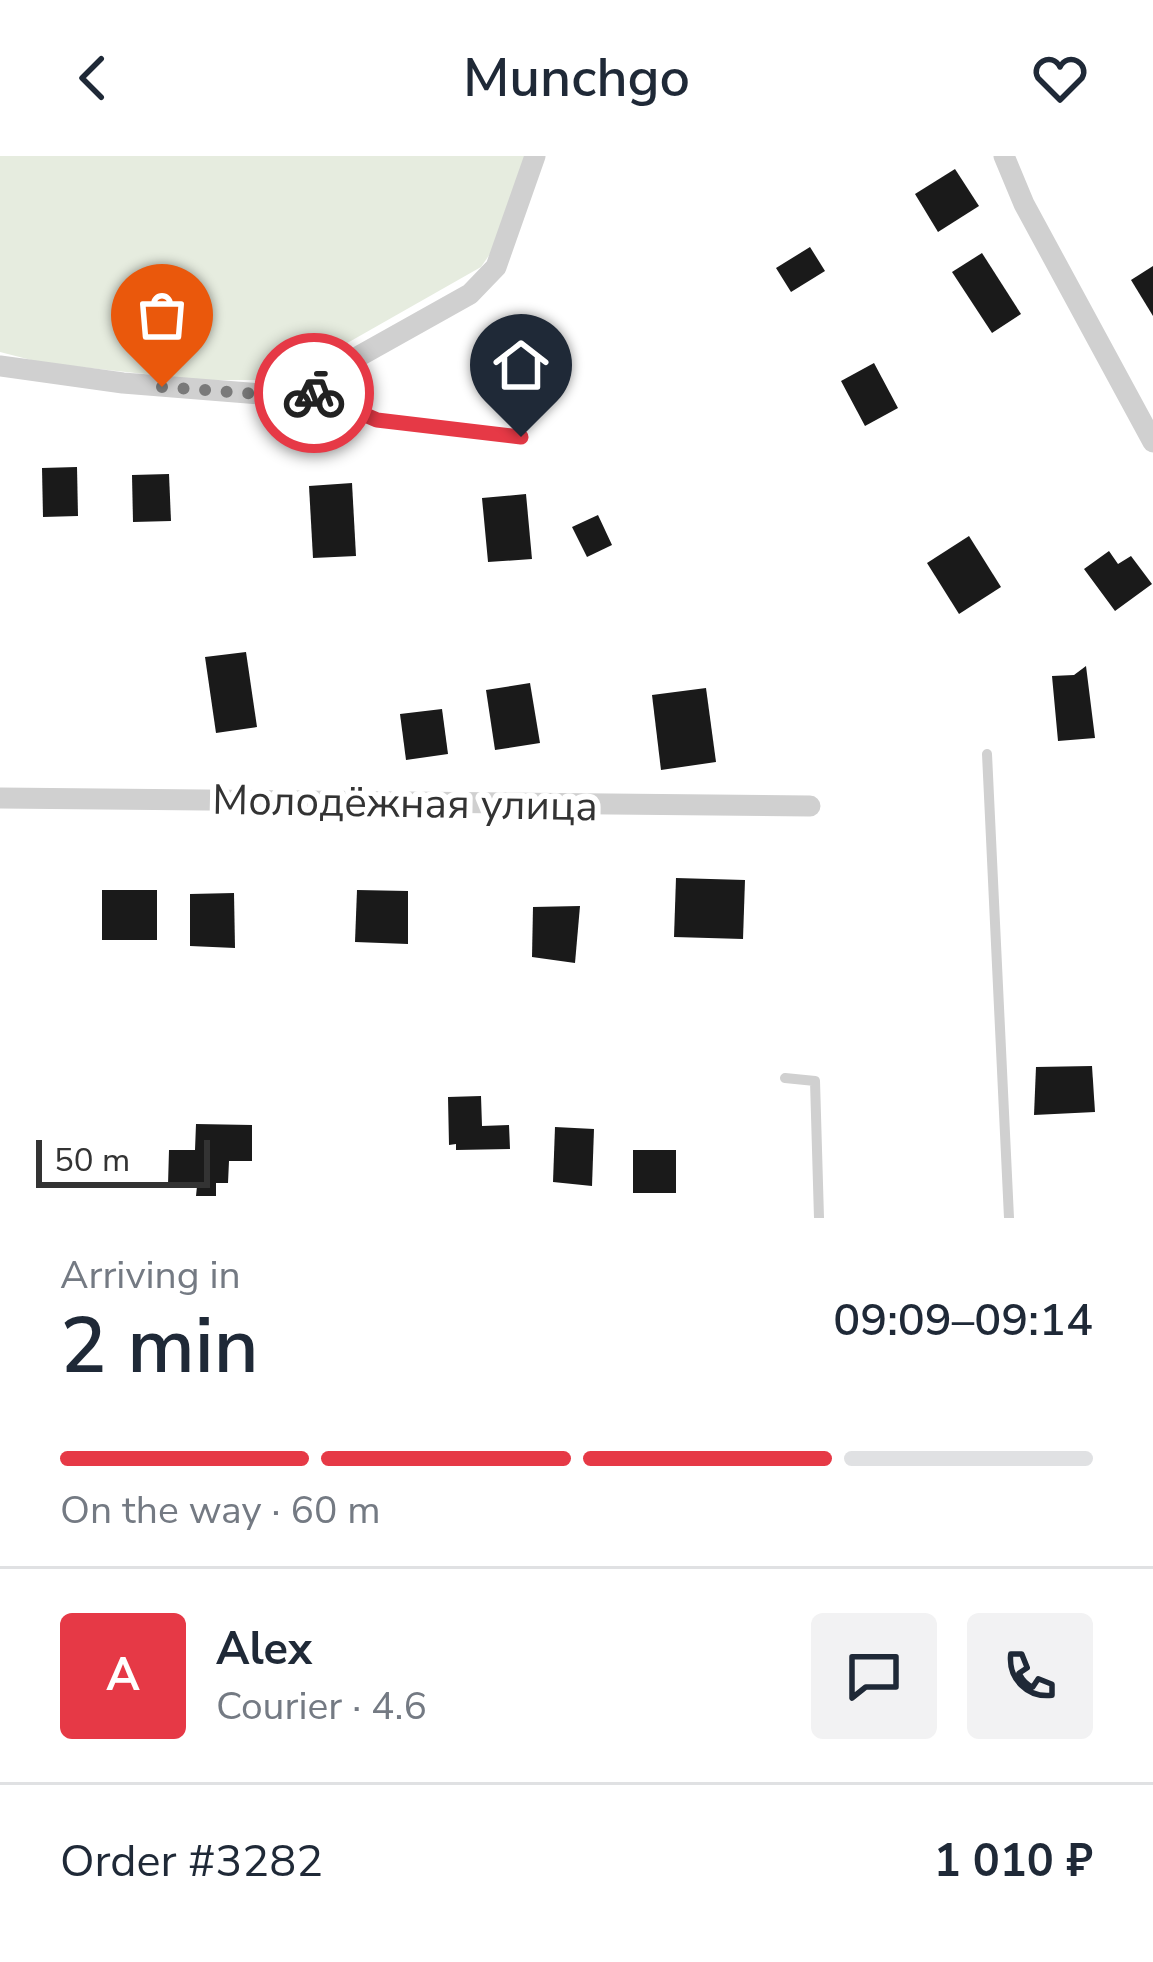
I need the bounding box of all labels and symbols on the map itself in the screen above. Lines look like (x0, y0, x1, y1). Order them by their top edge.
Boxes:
pin (111, 264, 213, 387)
pin (470, 314, 572, 437)
courier (254, 333, 374, 453)
street label: Молодёжная улица (212, 772, 598, 835)
scale bar (36, 1134, 210, 1187)

